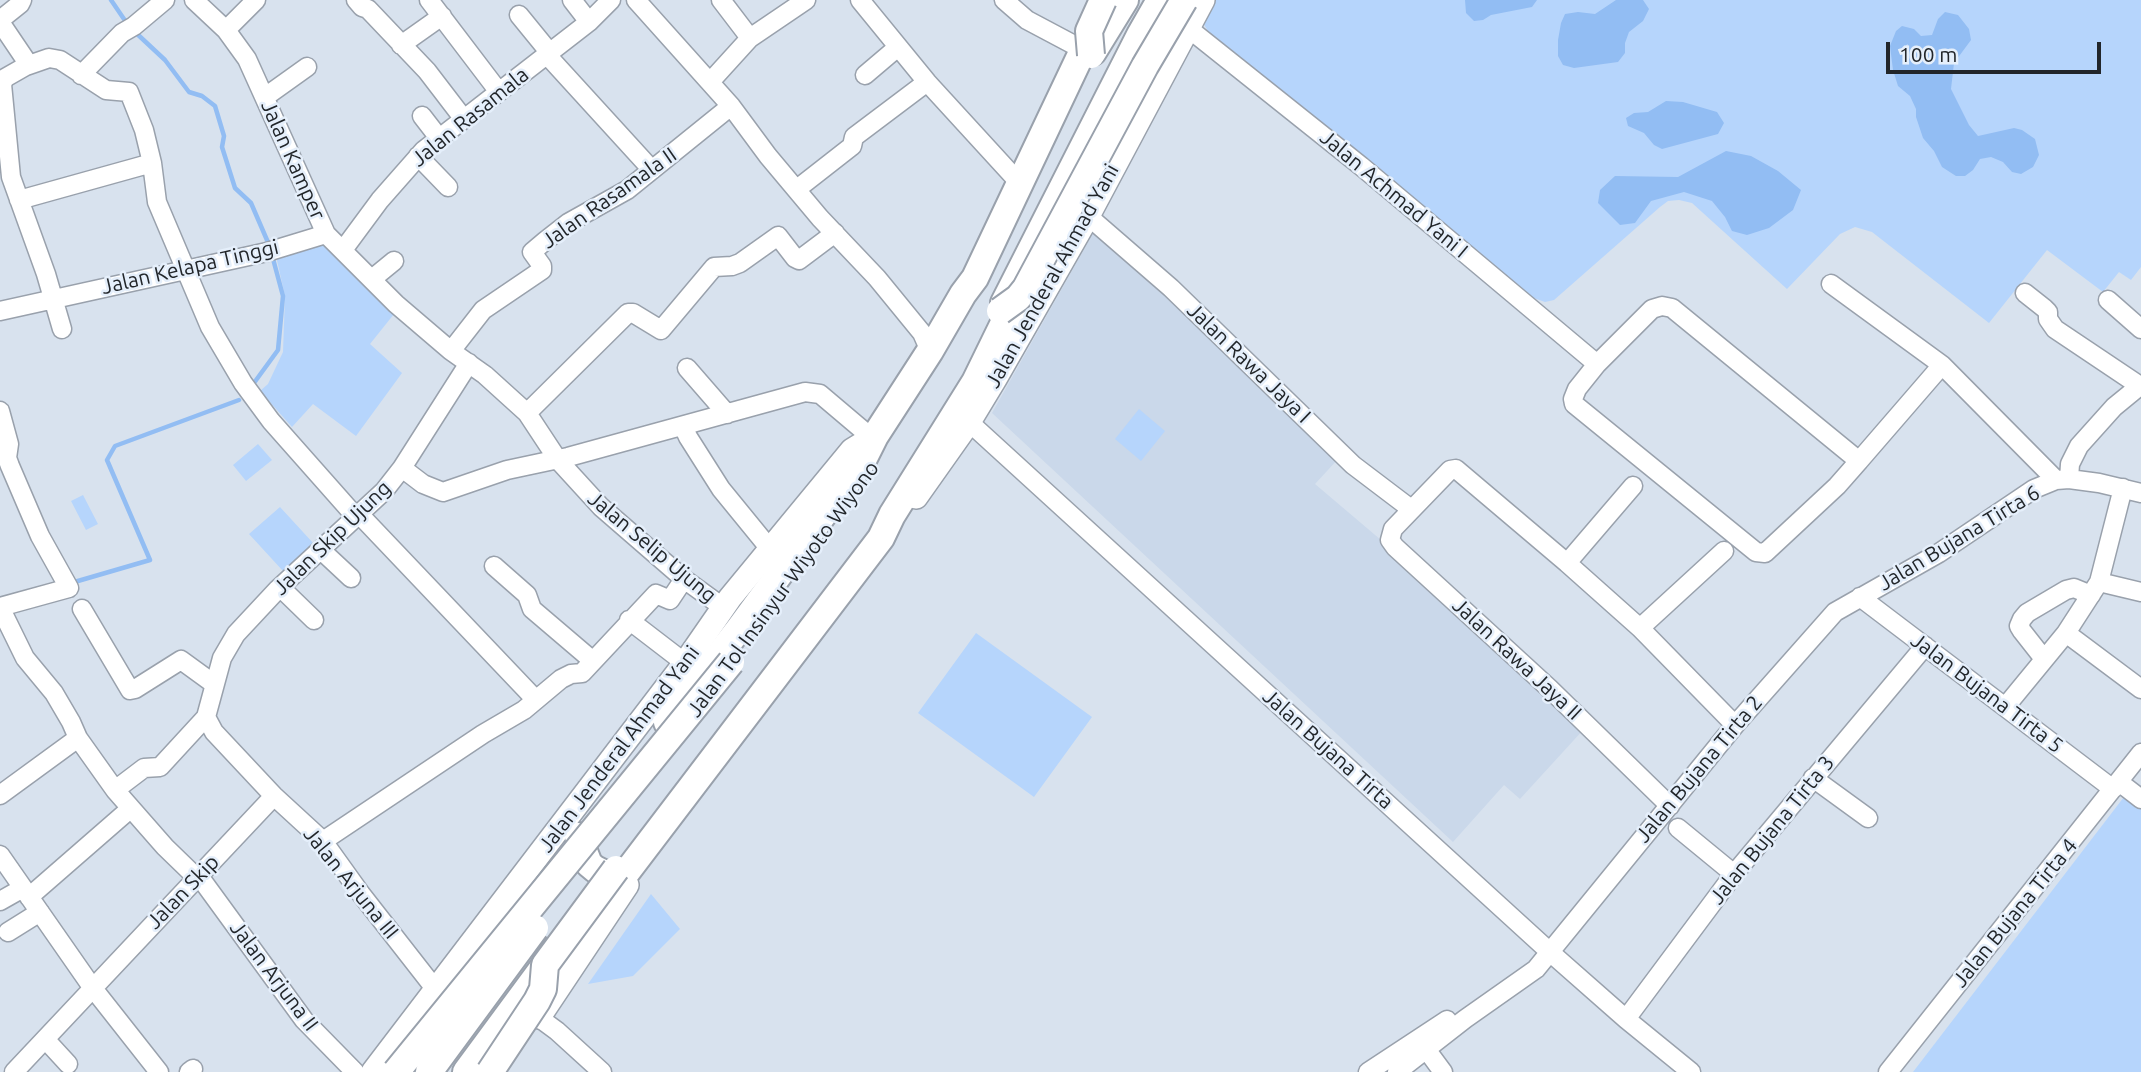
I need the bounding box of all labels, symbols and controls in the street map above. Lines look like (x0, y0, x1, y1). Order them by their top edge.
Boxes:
scale bar (1889, 28, 2104, 72)
text: 100 m (1899, 42, 1957, 66)
street label: Jalan Rasamala (406, 62, 534, 172)
street label: Jalan Kamper (256, 97, 330, 223)
street label: Jalan Achmad Yani I (1315, 125, 1473, 263)
street label: Jalan Rasamala II (537, 142, 681, 254)
street label: Jalan Jenderal Ahmad Yani (980, 160, 1124, 392)
street label: Jalan Kelapa Tinggi (99, 234, 281, 300)
street label: Jalan Rawa Jaya I (1182, 298, 1316, 428)
street label: Jalan Tol Insinyur Wiyoto Wiyono (682, 456, 884, 722)
street label: Jalan Skip Ujung (268, 476, 396, 600)
street label: Jalan Bujana Tirta 6 (1874, 480, 2044, 596)
street label: Jalan Selip Ujung (583, 486, 721, 608)
street label: Jalan Rawa Jaya II (1447, 593, 1587, 725)
street label: Jalan Bujana Tirta 5 (1906, 628, 2068, 758)
street label: Jalan Jenderal Ahmad Yani (533, 641, 705, 857)
street label: Jalan Bujana Tirta (1257, 684, 1399, 814)
street label: Jalan Bujana Tirta 2 (1630, 690, 1768, 848)
street label: Jalan Bujana Tirta 3 (1704, 751, 1840, 909)
street label: Jalan Arjuna III (298, 822, 404, 944)
street label: Jalan Bujana Tirta 4 (1947, 834, 2083, 992)
street label: Jalan Skip (142, 850, 224, 934)
street label: Jalan Arjuna II (224, 916, 324, 1036)

